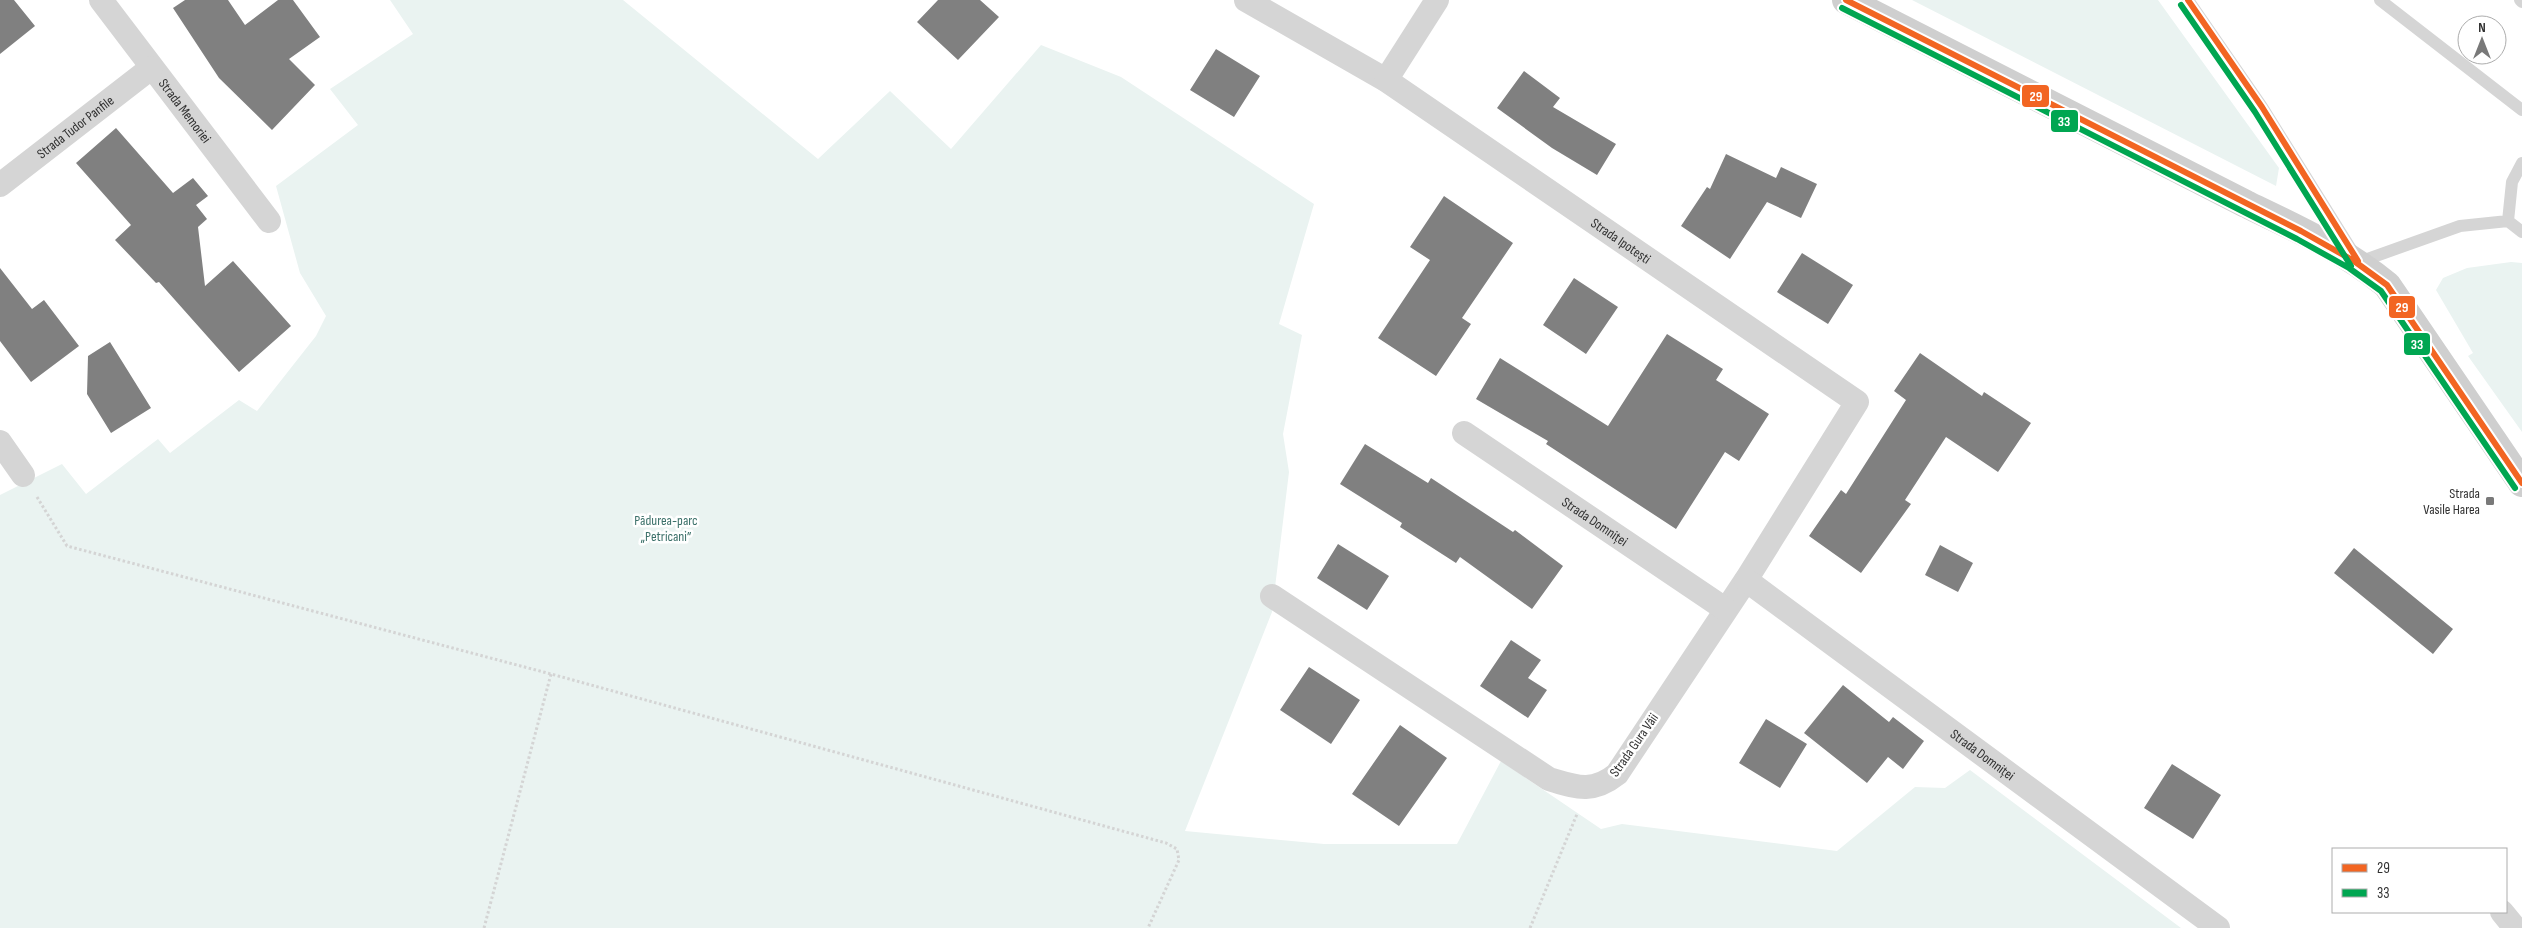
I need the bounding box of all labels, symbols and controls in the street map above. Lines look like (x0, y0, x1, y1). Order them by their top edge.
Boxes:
north arrow (2457, 15, 2507, 65)
text: N (2478, 19, 2486, 36)
street label: Strada Memoriei (155, 75, 215, 146)
line badge: 29 (2021, 84, 2050, 108)
text: 29 (2030, 88, 2043, 105)
street label: Strada Tudor Panfile (33, 92, 117, 162)
line badge: 33 (2050, 109, 2079, 133)
text: 33 (2058, 113, 2070, 130)
street label: Strada Ipotești (1588, 214, 1654, 267)
line badge: 29 (2388, 295, 2416, 319)
text: 29 (2396, 299, 2409, 316)
line badge: 33 (2403, 332, 2431, 356)
text: 33 (2411, 336, 2423, 353)
place label: Strada Vasile Harea (2423, 485, 2480, 518)
street label: Strada Domniței (1559, 493, 1631, 550)
marker: Strada Vasile Harea (2484, 495, 2496, 507)
park label: Pădurea-parc „Petricani” (634, 512, 698, 545)
street label: Strada Gura Văii (1606, 710, 1662, 780)
street label: Strada Domniței (1947, 725, 2018, 784)
legend (2332, 848, 2507, 913)
text: 29 (2377, 859, 2390, 878)
text: 33 (2377, 884, 2390, 903)

